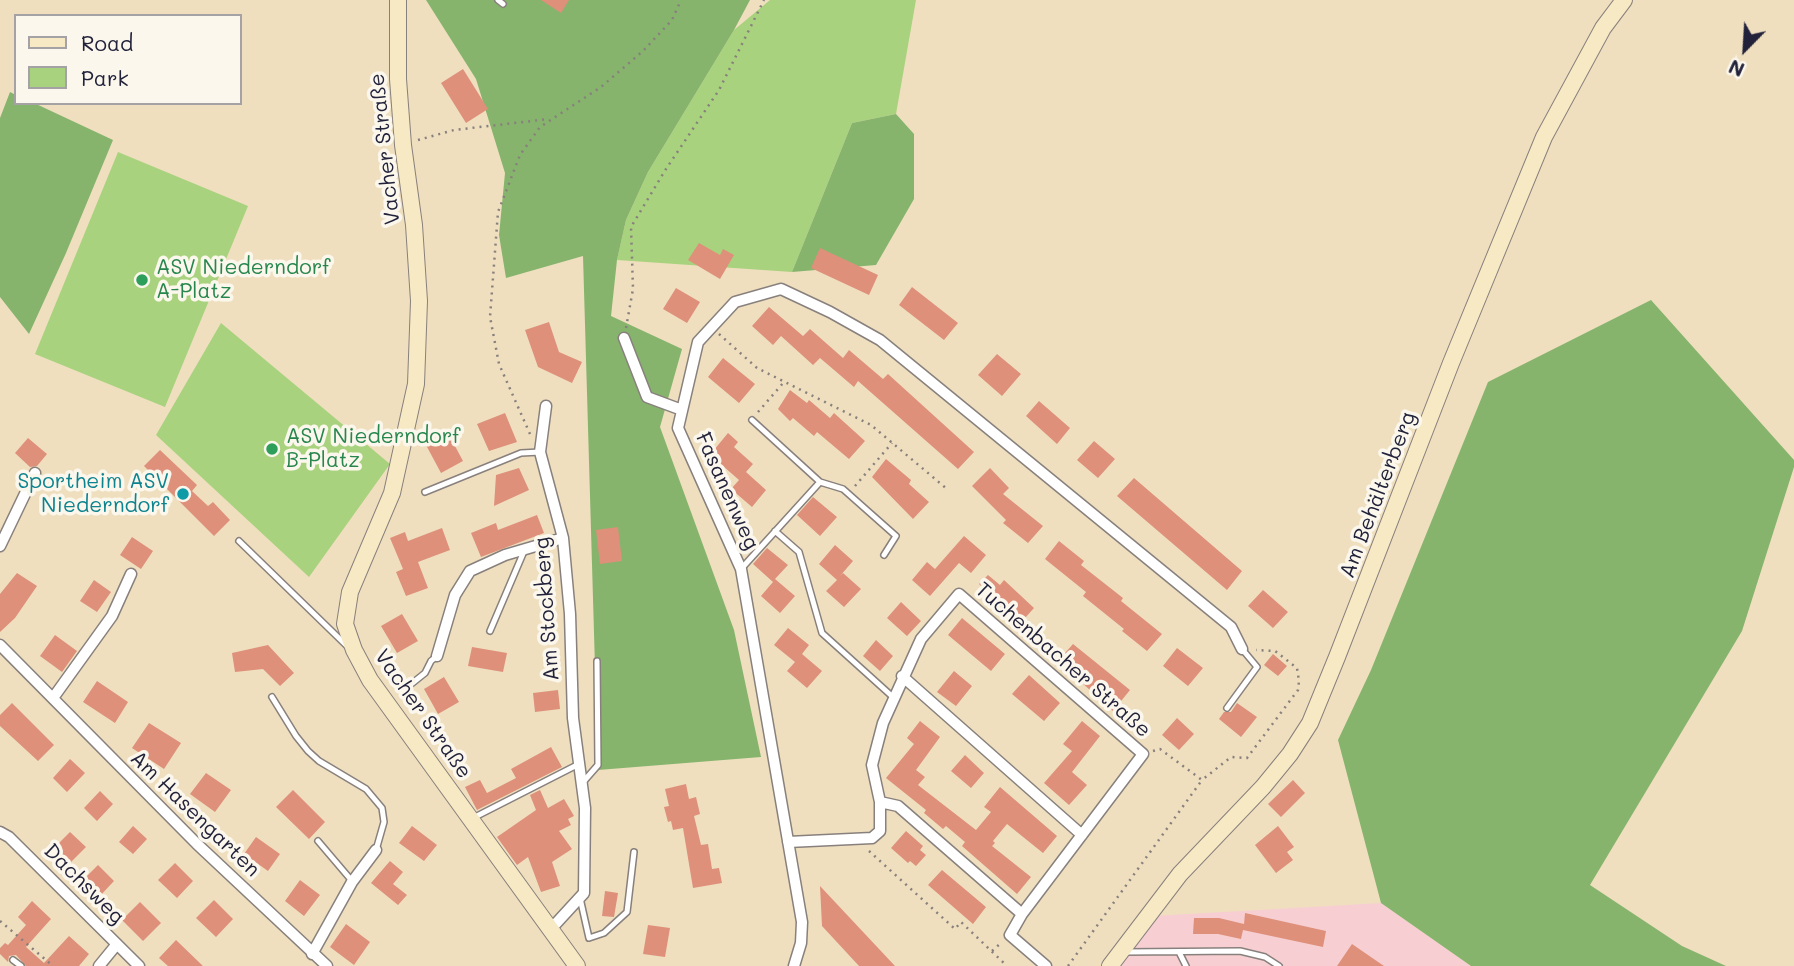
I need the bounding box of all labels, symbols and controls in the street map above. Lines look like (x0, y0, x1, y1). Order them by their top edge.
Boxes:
legend (14, 14, 242, 105)
north arrow (1710, 14, 1780, 84)
text: Road (81, 29, 133, 56)
text: N (1725, 54, 1748, 83)
text: Park (81, 64, 129, 91)
street label: Vacher Straße (365, 72, 405, 226)
place label: ASV Niederndorf A-Platz (156, 255, 330, 305)
marker: ASV Niederndorf A-Platz (134, 272, 150, 288)
street label: Am Behälterberg (1335, 408, 1421, 582)
place label: ASV Niederndorf B-Platz (286, 424, 460, 474)
street label: Fasanenweg (690, 428, 764, 554)
marker: ASV Niederndorf B-Platz (264, 441, 280, 457)
place label: Sportheim ASV Niederndorf (17, 469, 169, 519)
marker: Sportheim ASV Niederndorf (175, 486, 191, 502)
street label: Am Stockberg (529, 536, 565, 682)
street label: Tuchenbacher Straße (970, 577, 1156, 743)
street label: Vacher Straße (369, 645, 477, 783)
street label: Am Hasengarten (125, 746, 265, 882)
street label: Dachsweg (39, 839, 129, 929)

